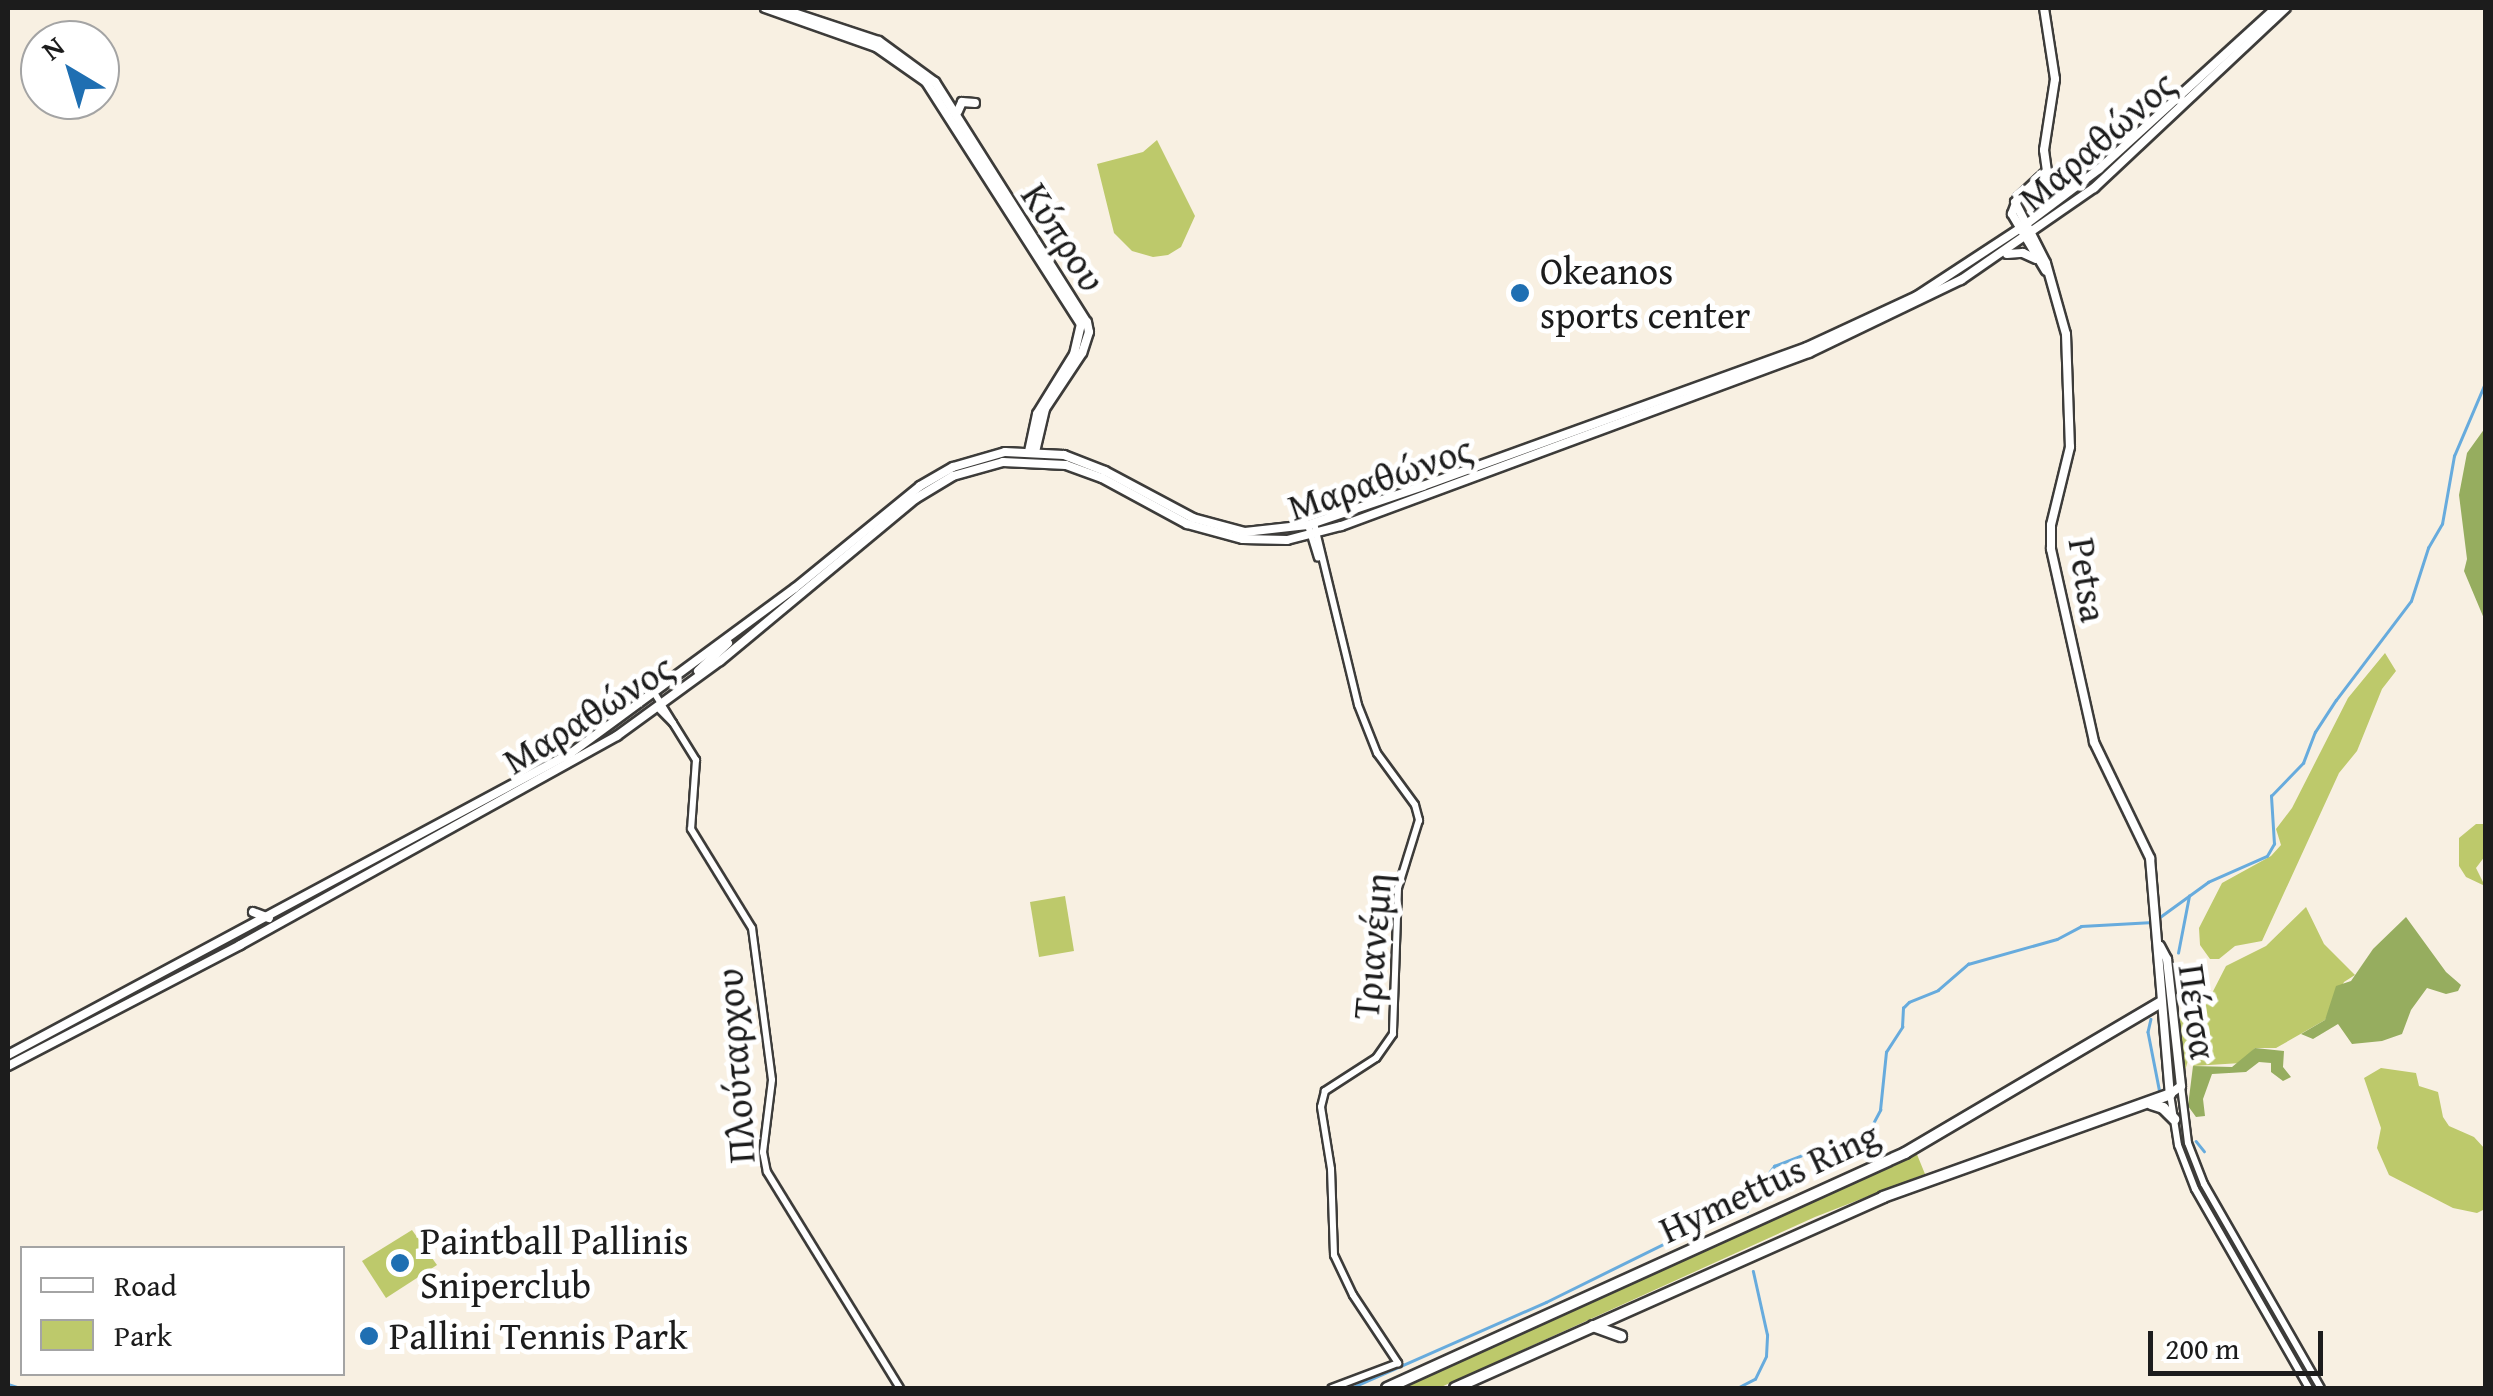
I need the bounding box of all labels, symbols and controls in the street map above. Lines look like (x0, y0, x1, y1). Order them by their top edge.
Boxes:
north arrow (20, 20, 120, 120)
text: N (32, 26, 72, 69)
street label: Μαραθώνος (2010, 61, 2184, 221)
street label: Κύπρου (1012, 174, 1116, 300)
place label: Okeanos sports center (1540, 248, 1750, 338)
marker: Okeanos sports center (1509, 282, 1531, 304)
street label: Μαραθώνος (1282, 425, 1478, 531)
street label: Petsa (2059, 535, 2117, 625)
street label: Μαραθώνος (495, 644, 681, 784)
street label: Τριανέμη (1343, 871, 1401, 1021)
street label: Πέτσα (2169, 961, 2227, 1063)
street label: Πλούταρχου (705, 967, 765, 1165)
street label: Hymettus Ring (1652, 1111, 1886, 1253)
place label: Paintball Pallinis Sniperclub (420, 1218, 689, 1308)
legend (20, 1246, 345, 1376)
marker: Paintball Pallinis Sniperclub (389, 1252, 411, 1274)
text: Road (114, 1263, 177, 1307)
scale bar (2153, 1311, 2328, 1373)
text: Park (114, 1313, 172, 1357)
place label: Pallini Tennis Park (389, 1313, 688, 1359)
marker: Pallini Tennis Park (358, 1325, 380, 1347)
text: 200 m (2165, 1326, 2239, 1370)

